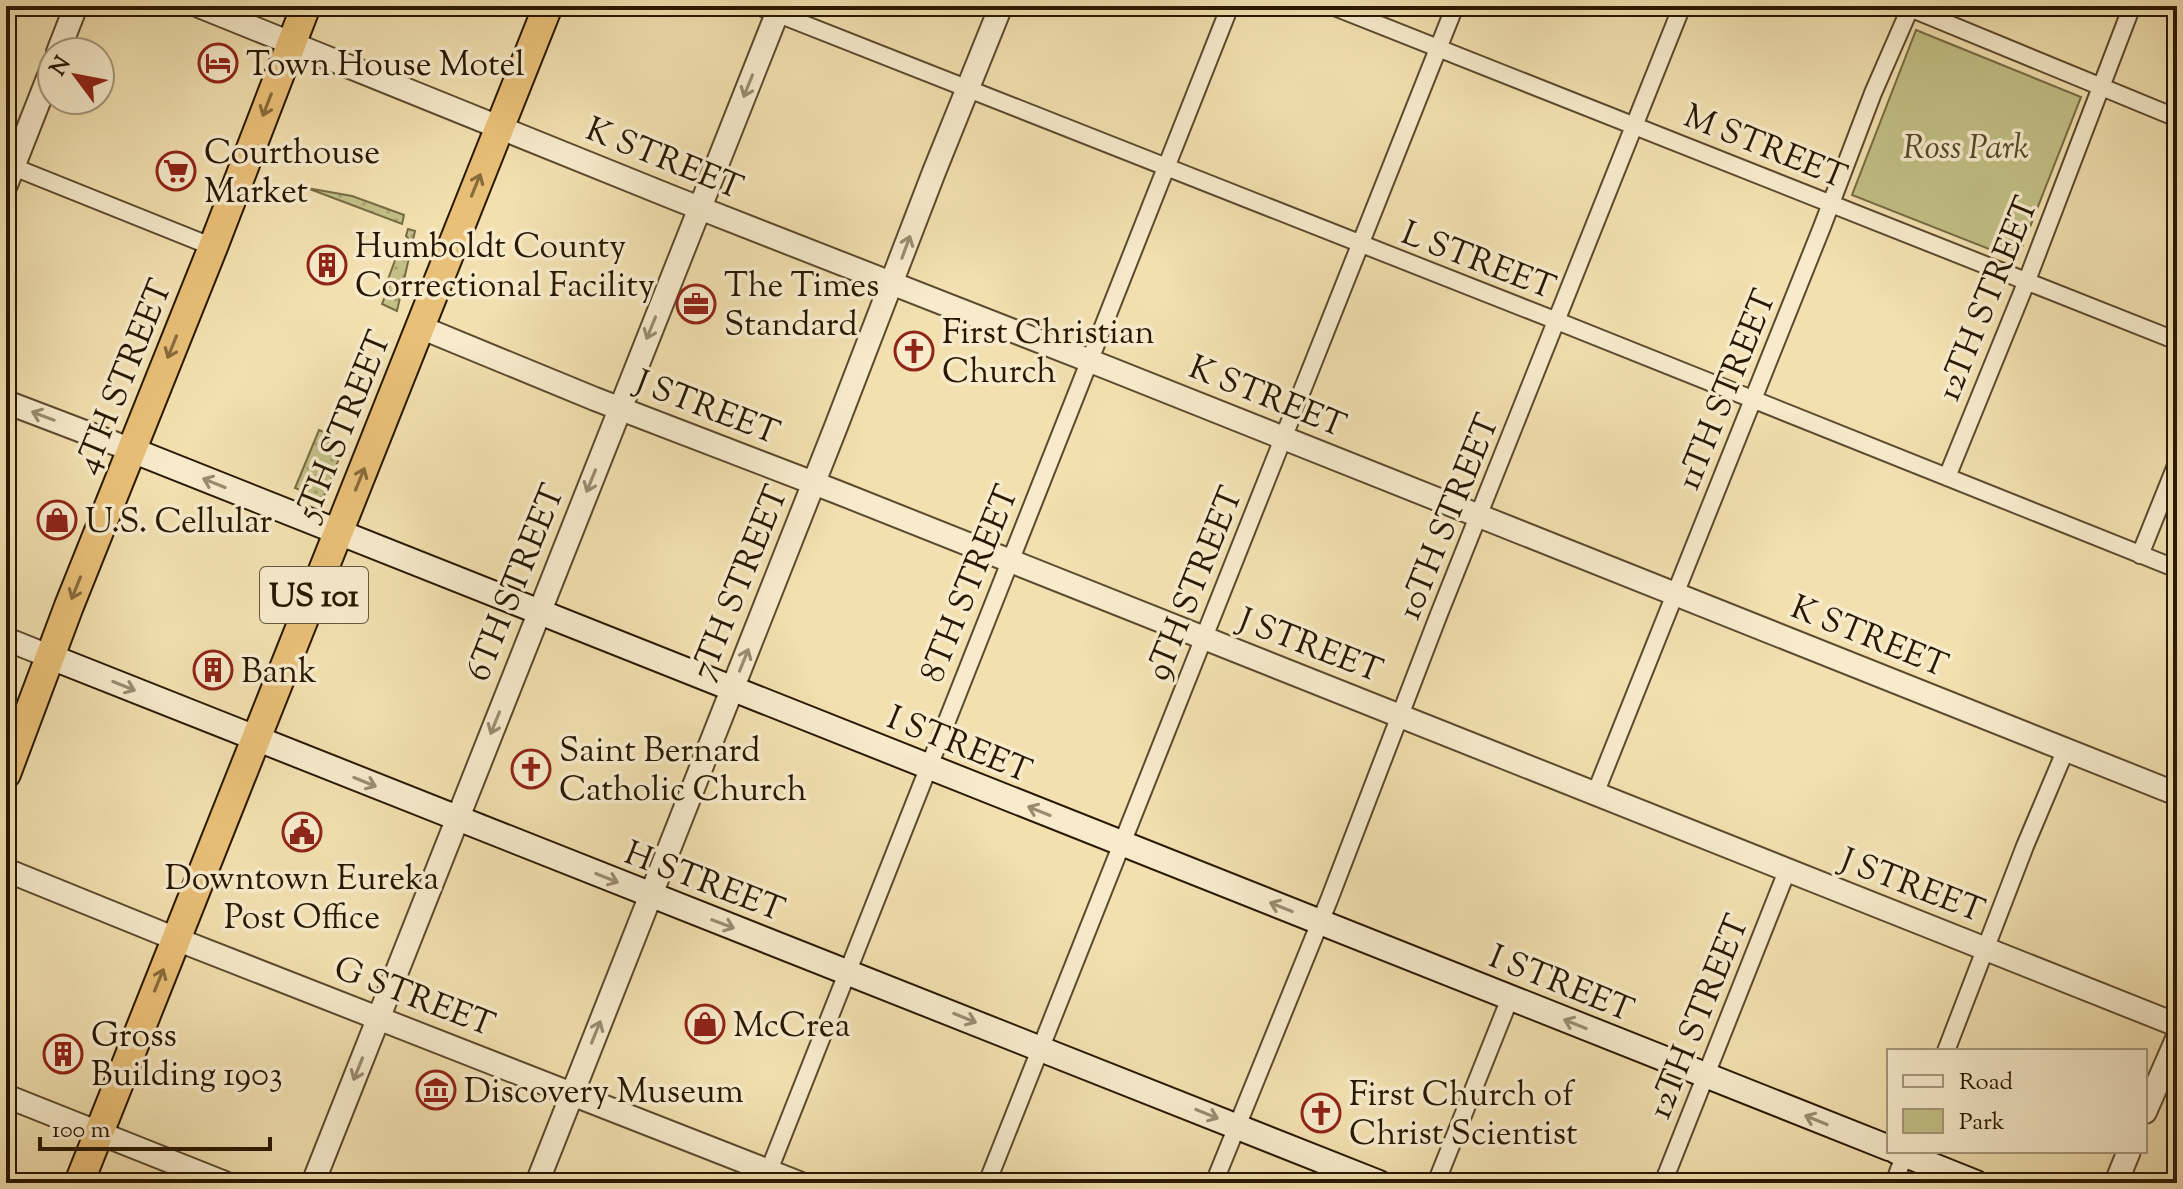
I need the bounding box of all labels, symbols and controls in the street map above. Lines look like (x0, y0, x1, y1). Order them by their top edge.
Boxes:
north arrow (36, 36, 116, 116)
hotel icon: Town House Motel (197, 42, 239, 84)
place label: Town House Motel (246, 42, 525, 91)
text: N (43, 51, 80, 83)
one-way arrow (739, 73, 754, 98)
one-way arrow (259, 92, 273, 117)
street label: M STREET (1676, 93, 1854, 203)
street label: K STREET (578, 107, 750, 214)
park label: Ross Park (1903, 125, 2029, 174)
place label: Courthouse Market (204, 130, 380, 218)
supermarket icon: Courthouse Market (155, 150, 197, 192)
one-way arrow (470, 173, 484, 198)
street label: 12TH STREET (1926, 190, 2052, 409)
street label: L STREET (1394, 210, 1562, 314)
place label: Humboldt County Correctional Facility (355, 224, 655, 312)
one-way arrow (900, 235, 914, 260)
building icon: Humboldt County Correctional Facility (306, 244, 348, 286)
place label: The Times Standard (724, 263, 879, 351)
street label: 4TH STREET (64, 273, 187, 482)
office icon: The Times Standard (675, 283, 717, 325)
street label: 11TH STREET (1666, 283, 1791, 498)
place label: First Christian Church (942, 310, 1155, 398)
one-way arrow (643, 315, 657, 340)
street label: 5TH STREET (284, 324, 405, 530)
church icon: First Christian Church (893, 330, 935, 372)
one-way arrow (164, 334, 179, 359)
street label: K STREET (1181, 345, 1353, 452)
street label: J STREET (626, 359, 786, 459)
street label: 10TH STREET (1387, 407, 1514, 627)
one-way arrow (31, 408, 56, 422)
one-way arrow (354, 467, 368, 492)
one-way arrow (583, 468, 597, 493)
one-way arrow (202, 475, 227, 490)
street label: 6TH STREET (455, 477, 579, 689)
street label: 8TH STREET (909, 478, 1033, 690)
street label: 7TH STREET (680, 479, 803, 688)
street label: 9TH STREET (1135, 480, 1257, 689)
shop icon: U.S. Cellular (36, 499, 78, 541)
place label: U.S. Cellular (85, 499, 273, 548)
road number: US 101 (260, 567, 368, 623)
one-way arrow (68, 575, 83, 600)
street label: K STREET (1783, 585, 1955, 692)
street label: J STREET (1229, 597, 1389, 697)
one-way arrow (737, 648, 752, 673)
building icon: Bank (192, 649, 234, 691)
place label: Bank (241, 649, 317, 698)
one-way arrow (111, 680, 136, 694)
street label: I STREET (879, 695, 1038, 797)
one-way arrow (487, 710, 501, 735)
place label: Saint Bernard Catholic Church (559, 728, 807, 816)
church icon: Saint Bernard Catholic Church (510, 748, 552, 790)
one-way arrow (352, 776, 377, 790)
one-way arrow (1027, 803, 1052, 817)
public building icon: Downtown Eureka Post Office (281, 811, 323, 853)
street label: H STREET (617, 830, 791, 936)
street label: J STREET (1831, 837, 1991, 937)
place label: Downtown Eureka Post Office (165, 856, 439, 944)
one-way arrow (594, 872, 619, 886)
one-way arrow (1269, 899, 1294, 914)
street label: 12TH STREET (1637, 908, 1763, 1127)
one-way arrow (710, 918, 735, 932)
street label: I STREET (1481, 934, 1640, 1036)
street label: G STREET (326, 945, 501, 1051)
one-way arrow (153, 968, 168, 993)
shop icon: McCrea (684, 1003, 726, 1045)
place label: McCrea (733, 1003, 850, 1052)
one-way arrow (952, 1012, 977, 1027)
place label: Gross Building 1903 (91, 1013, 283, 1101)
one-way arrow (1563, 1016, 1588, 1030)
one-way arrow (590, 1020, 605, 1045)
building icon: Gross Building 1903 (42, 1033, 84, 1075)
legend (1887, 1049, 2147, 1153)
one-way arrow (350, 1056, 365, 1081)
text: Road (1959, 1066, 2013, 1100)
museum icon: Discovery Museum (415, 1069, 457, 1111)
place label: Discovery Museum (464, 1069, 744, 1118)
place label: First Church of Christ Scientist (1349, 1072, 1578, 1160)
church icon: First Church of Christ Scientist (1300, 1092, 1342, 1134)
scale bar (40, 1101, 270, 1151)
text: Park (1959, 1106, 2005, 1140)
one-way arrow (1194, 1108, 1219, 1122)
one-way arrow (1804, 1111, 1829, 1126)
text: 100 m (52, 1114, 110, 1148)

